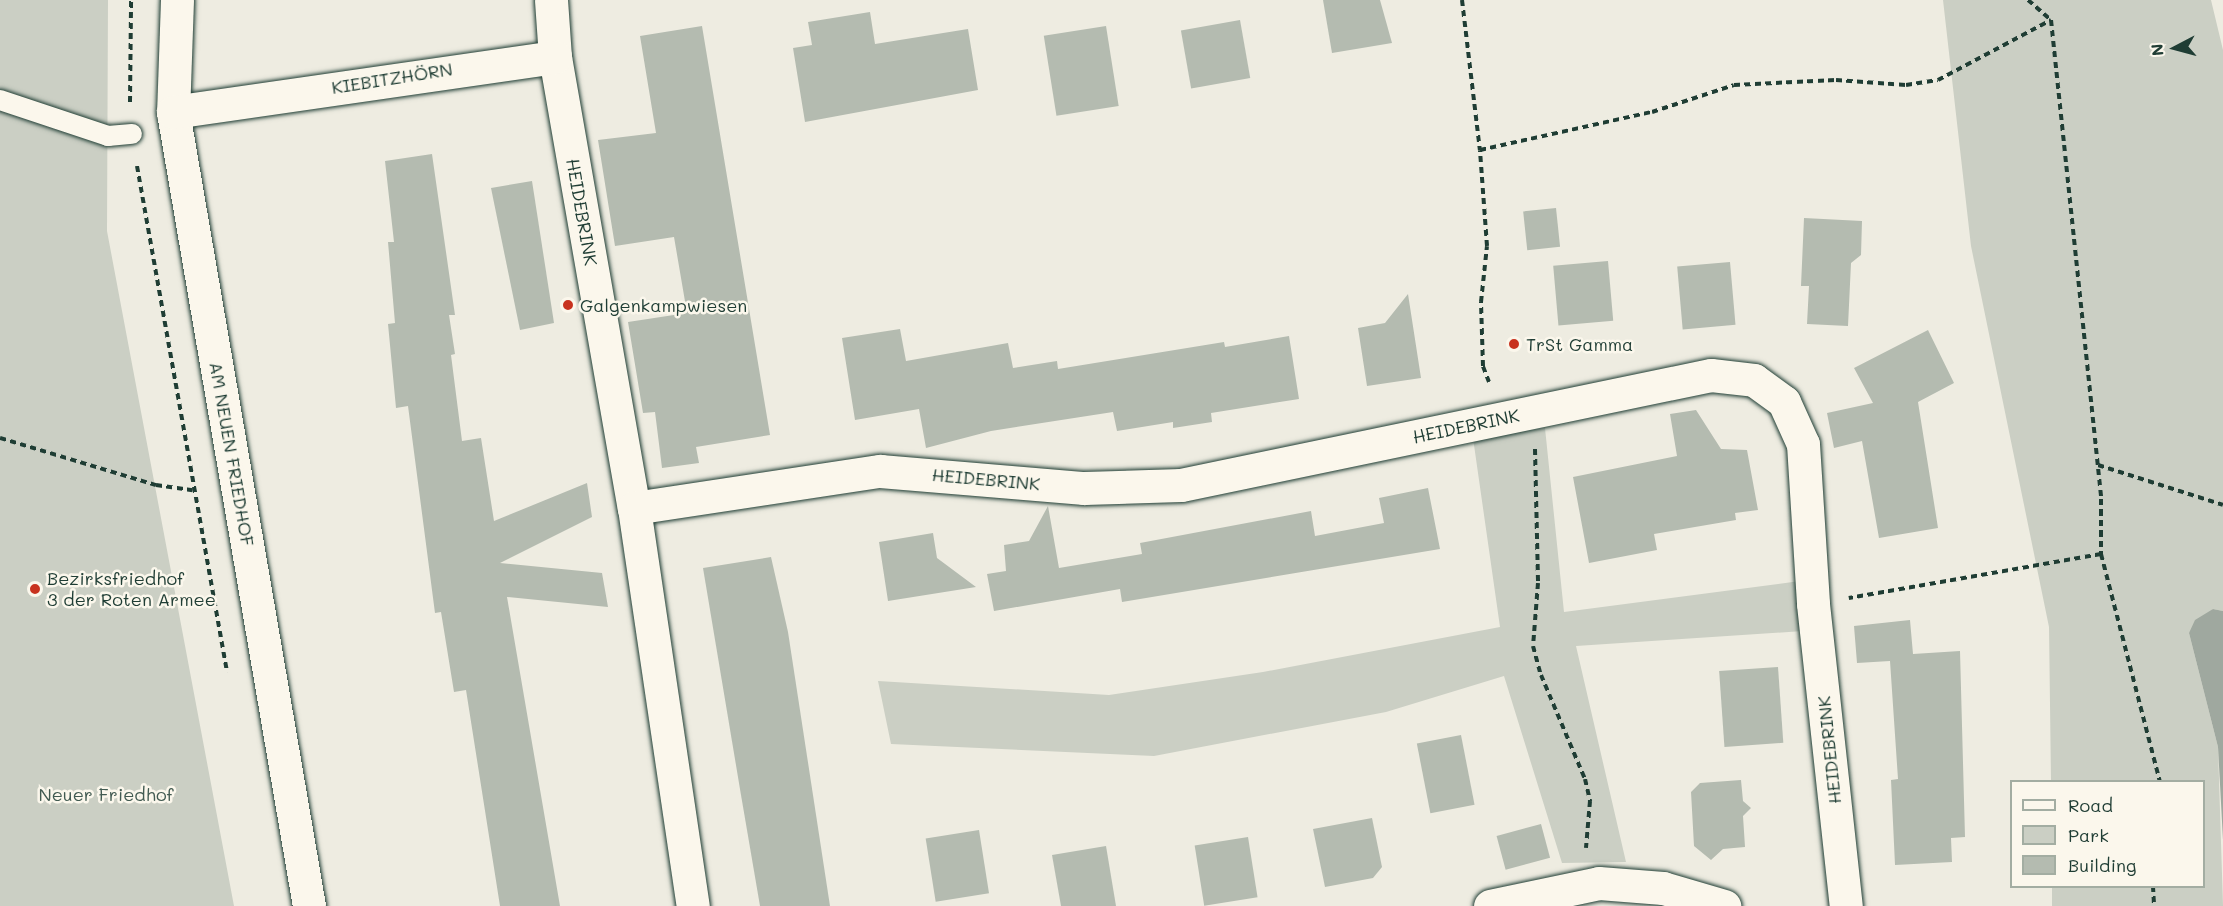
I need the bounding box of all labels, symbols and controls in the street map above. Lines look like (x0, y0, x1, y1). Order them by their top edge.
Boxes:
north arrow (2145, 18, 2205, 78)
text: N (2146, 43, 2168, 57)
street label: KIEBITZHÖRN (330, 58, 454, 98)
street label: HEIDEBRINK (562, 157, 602, 267)
place label: Galgenkampwiesen (580, 294, 747, 316)
marker: Galgenkampwiesen (561, 298, 575, 312)
place label: TrSt Gamma (1526, 333, 1633, 355)
marker: TrSt Gamma (1507, 337, 1521, 351)
street label: AM NEUEN FRIEDHOF (205, 360, 259, 548)
street label: HEIDEBRINK (1411, 404, 1521, 448)
street label: HEIDEBRINK (931, 464, 1041, 494)
place label: Bezirksfriedhof 3 der Roten Armee (47, 568, 216, 610)
marker: Bezirksfriedhof 3 der Roten Armee (28, 582, 42, 596)
street label: HEIDEBRINK (1813, 695, 1845, 805)
legend (2010, 780, 2205, 888)
park label: Neuer Friedhof (38, 783, 174, 805)
text: Road (2068, 793, 2113, 817)
text: Park (2068, 823, 2109, 847)
text: Building (2068, 853, 2136, 877)

